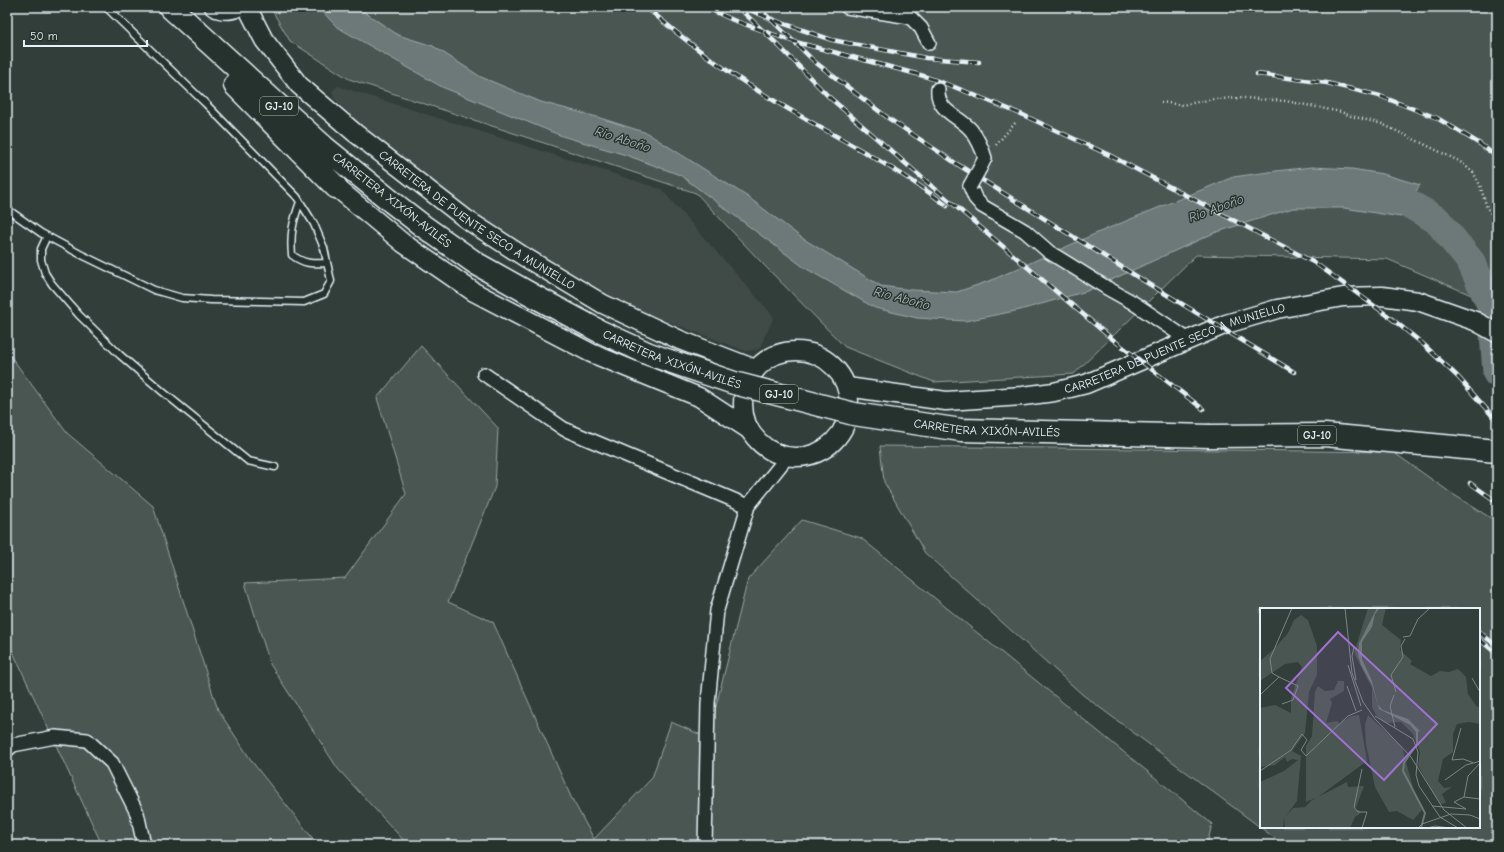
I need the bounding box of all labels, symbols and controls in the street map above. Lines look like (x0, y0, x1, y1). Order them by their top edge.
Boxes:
scale bar (24, 22, 147, 48)
text: 50 m (30, 29, 58, 43)
road number: GJ-10 (260, 97, 298, 115)
water label: Rio Aboño (593, 123, 653, 155)
street label: CARRETERA DE PUENTE SECO A MUNIELLO (376, 147, 578, 293)
street label: CARRETERA XIXÓN-AVILÉS (330, 149, 454, 251)
water label: Rio Aboño (1186, 191, 1246, 225)
water label: Rio Aboño (872, 283, 932, 313)
street label: CARRETERA DE PUENTE SECO A MUNIELLO (1063, 301, 1286, 396)
street label: CARRETERA XIXÓN-AVILÉS (601, 327, 743, 392)
road number: GJ-10 (760, 385, 798, 403)
street label: CARRETERA XIXÓN-AVILÉS (913, 416, 1061, 439)
road number: GJ-10 (1298, 426, 1336, 444)
inset map (1260, 608, 1480, 828)

